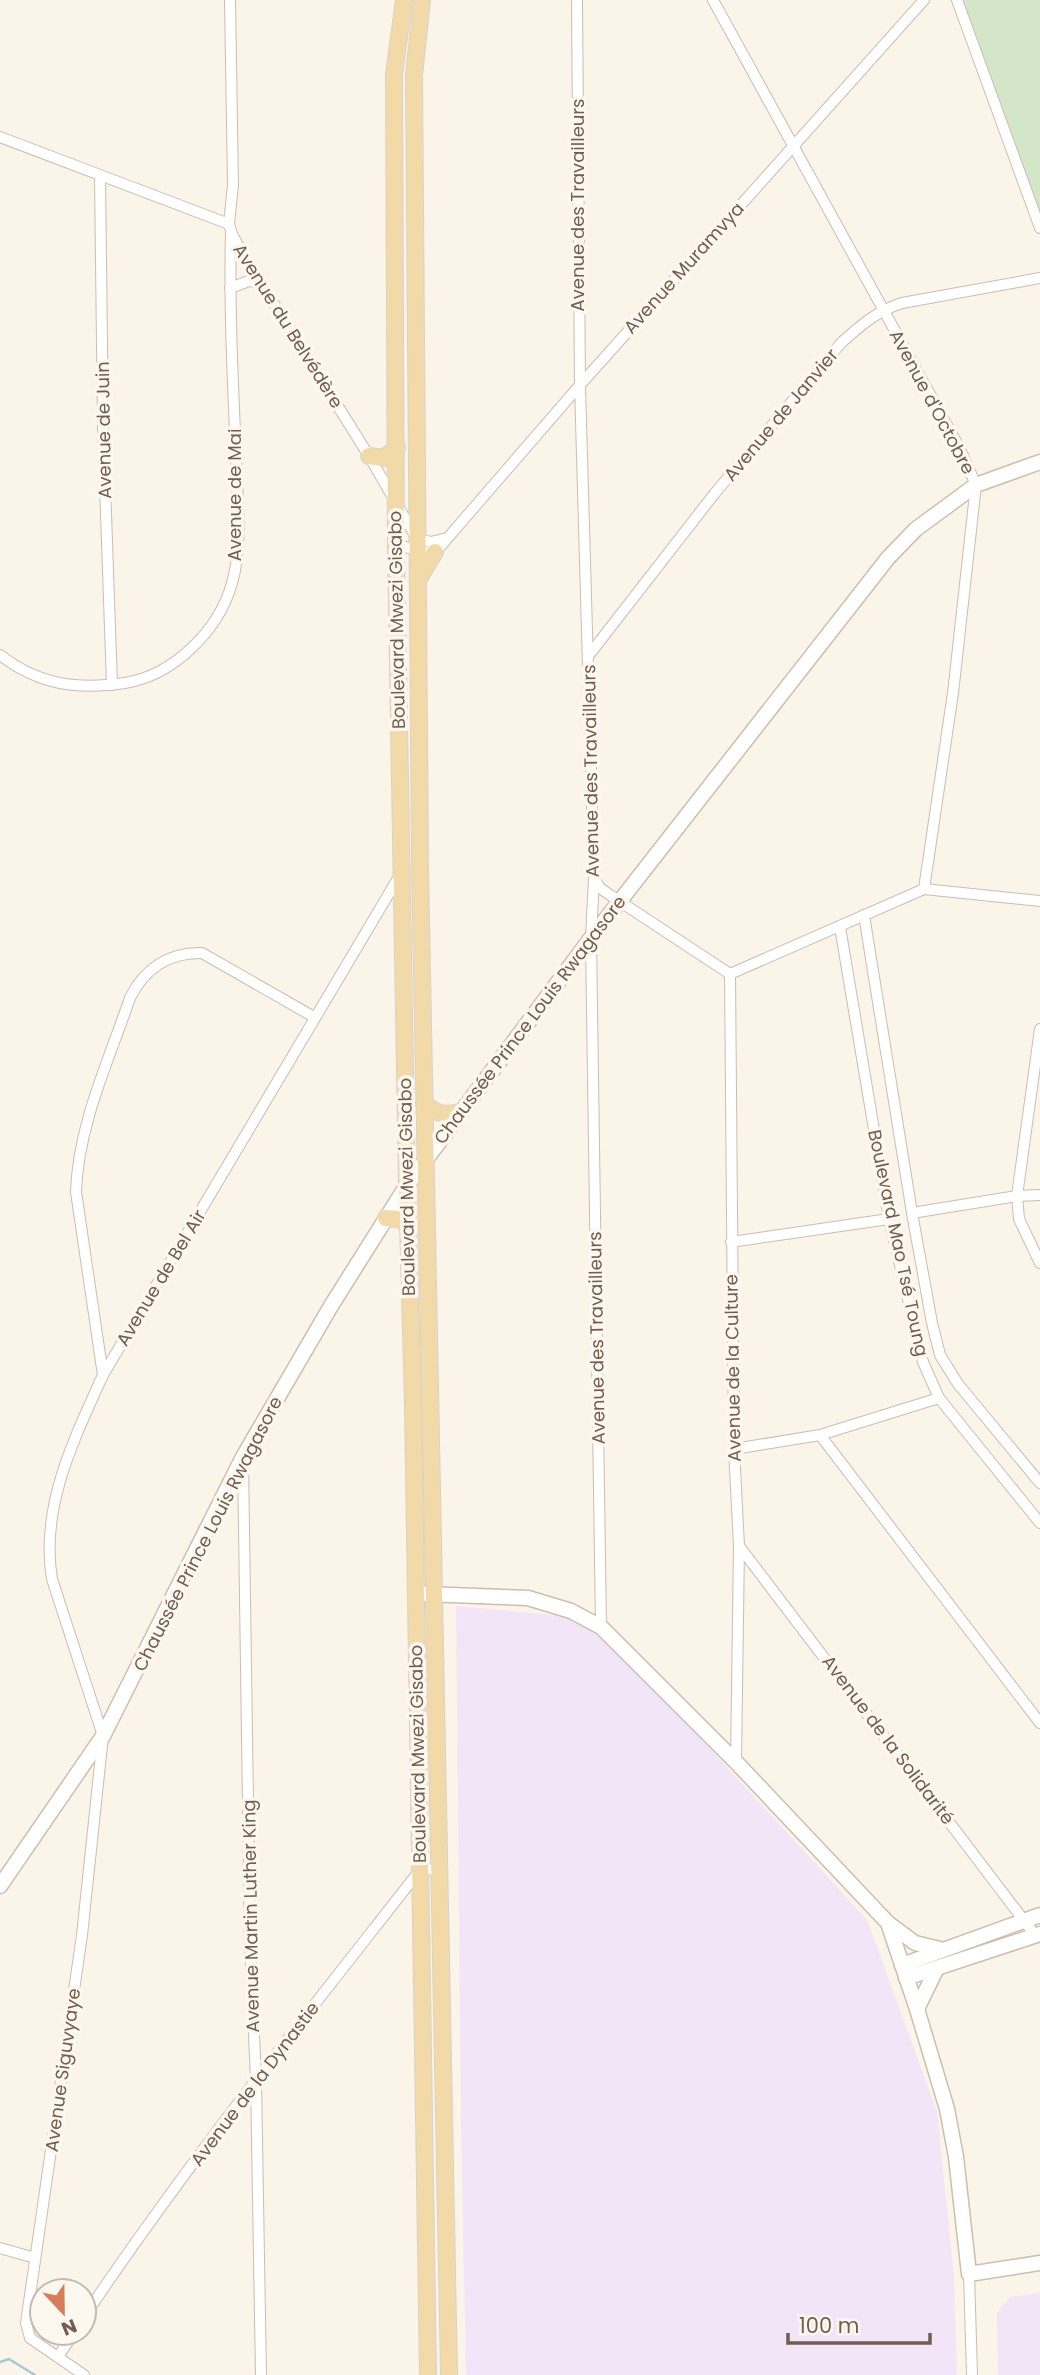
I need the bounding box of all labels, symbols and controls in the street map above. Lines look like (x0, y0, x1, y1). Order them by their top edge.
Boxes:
street label: Avenue des Travailleurs (565, 99, 590, 311)
street label: Avenue Muramvya (618, 196, 750, 339)
street label: Avenue du Belvédère (227, 239, 349, 413)
street label: Avenue d'Octobre (884, 325, 981, 479)
street label: Avenue de Janvier (718, 343, 844, 486)
street label: Avenue de Juin (90, 361, 117, 499)
street label: Avenue de Mai (222, 429, 247, 561)
street label: Boulevard Mwezi Gisabo (382, 511, 411, 729)
street label: Avenue des Travailleurs (576, 664, 605, 878)
street label: Chaussée Prince Louis Rwagasore (428, 890, 631, 1149)
street label: Boulevard Mwezi Gisabo (392, 1078, 421, 1296)
street label: Boulevard Mao Tsé Toung (862, 1127, 935, 1359)
street label: Avenue de Bel Air (110, 1205, 211, 1351)
street label: Avenue des Travailleurs (582, 1231, 611, 1445)
street label: Avenue de la Culture (718, 1274, 747, 1462)
street label: Chaussée Prince Louis Rwagasore (127, 1392, 288, 1676)
street label: Boulevard Mwezi Gisabo (403, 1645, 432, 1863)
street label: Avenue de la Solidarité (816, 1650, 960, 1830)
street label: Avenue Martin Luther King (236, 1799, 265, 2033)
street label: Avenue Siguvyaye (39, 1987, 86, 2153)
street label: Avenue de la Dynastie (184, 1996, 325, 2171)
north arrow (28, 2277, 98, 2347)
scale bar (788, 2302, 930, 2346)
text: 100 m (799, 2311, 859, 2340)
text: N (57, 2312, 81, 2342)

